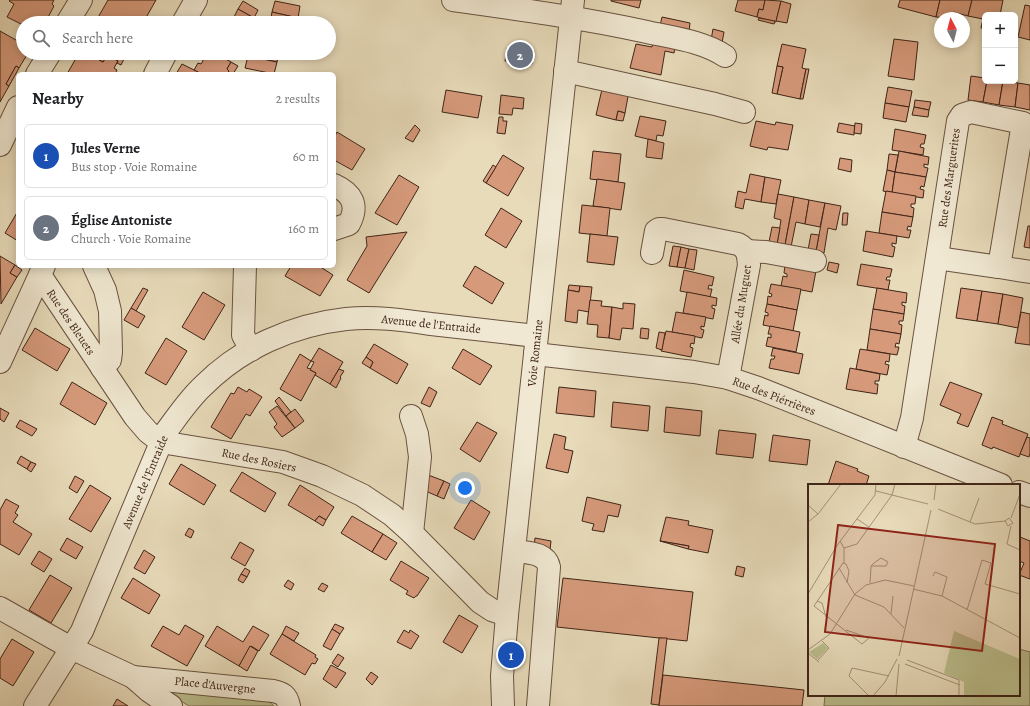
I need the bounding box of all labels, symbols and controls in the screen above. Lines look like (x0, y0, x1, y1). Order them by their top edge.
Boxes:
north arrow (934, 12, 970, 48)
map controls (982, 12, 1018, 84)
button: + (982, 12, 1018, 48)
search box (16, 16, 336, 60)
icon: search (30, 27, 52, 49)
text: Search here (62, 28, 133, 48)
pin: 2 (507, 40, 533, 70)
button: − (982, 48, 1018, 84)
text: Nearby (32, 87, 83, 110)
text: 2 results (276, 90, 320, 107)
street label: Rue des Marguerites (934, 127, 964, 229)
text: Jules Verne (71, 138, 140, 158)
text: 1 (44, 148, 48, 165)
text: 60 m (293, 148, 319, 165)
text: Bus stop · Voie Romaine (71, 158, 197, 175)
text: Église Antoniste (71, 210, 172, 230)
text: 2 (43, 220, 49, 237)
text: 160 m (288, 220, 319, 237)
text: Church · Voie Romaine (71, 230, 191, 247)
street label: Allée du Muguet (727, 264, 755, 345)
street label: Rue des Bleuets (43, 286, 99, 358)
street label: Avenue de l'Entraide (379, 311, 482, 337)
street label: Voie Romaine (523, 319, 546, 388)
street label: Rue des Piérrières (730, 373, 818, 419)
street label: Avenue de l'Entraide (118, 433, 172, 532)
street label: Rue des Rosiers (220, 444, 298, 476)
your location (455, 478, 475, 498)
inset map (808, 484, 1020, 696)
pin: 1 (498, 640, 524, 670)
street label: Place d'Auvergne (174, 673, 256, 697)

